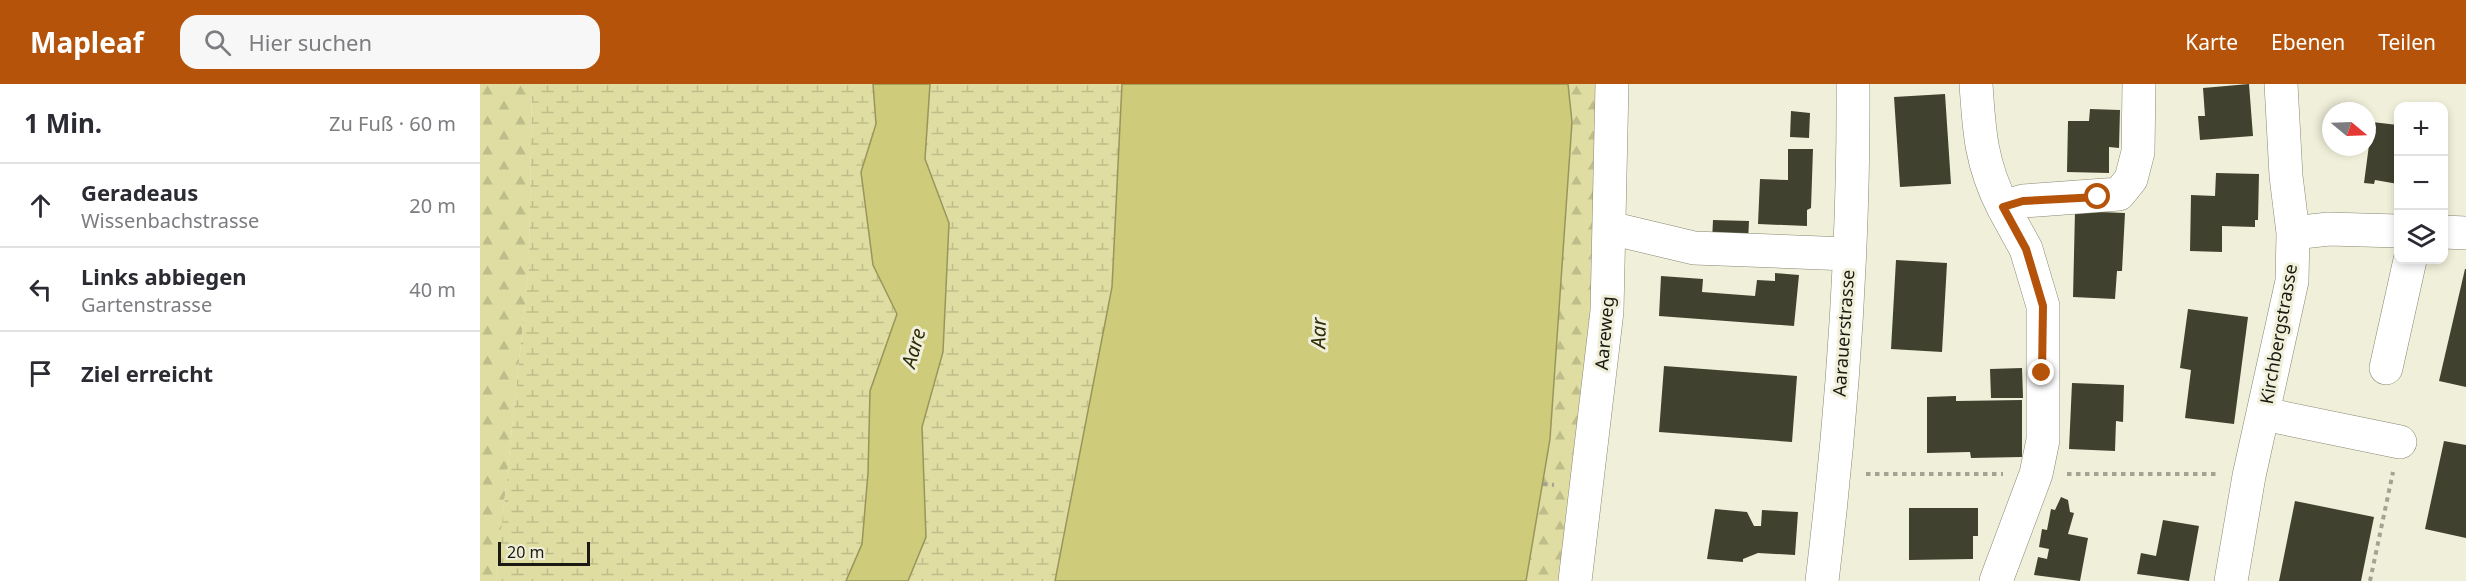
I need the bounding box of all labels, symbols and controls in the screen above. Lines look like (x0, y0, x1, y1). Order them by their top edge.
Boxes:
search box (180, 15, 600, 69)
text: Mapleaf (30, 23, 144, 61)
icon: search (201, 26, 234, 59)
text: Hier suchen (249, 27, 372, 57)
text: Karte (2185, 28, 2238, 56)
text: Ebenen (2271, 28, 2345, 56)
text: Teilen (2378, 28, 2436, 56)
north arrow (2322, 102, 2376, 156)
map controls (2394, 102, 2448, 264)
button: + (2394, 102, 2448, 156)
text: 1 Min. (24, 105, 102, 141)
text: Zu Fuß · 60 m (329, 110, 456, 137)
button: − (2394, 156, 2448, 210)
text: Geradeaus (81, 177, 198, 207)
route start (2084, 183, 2110, 209)
icon: ahead (24, 189, 57, 222)
text: 20 m (409, 192, 456, 219)
text: Wissenbachstrasse (81, 207, 259, 234)
button: layers (2394, 210, 2448, 264)
text: Links abbiegen (81, 261, 247, 291)
street label: Kirchbergstrasse (2254, 262, 2302, 406)
street label: Aarauerstrasse (1827, 269, 1859, 397)
icon: left (24, 273, 57, 306)
text: 40 m (409, 276, 456, 303)
text: Gartenstrasse (81, 291, 212, 318)
street label: Aareweg (1589, 295, 1619, 371)
water label: Aar (1304, 316, 1332, 351)
water label: Aare (894, 325, 932, 373)
icon: arrive (24, 357, 57, 390)
text: Ziel erreicht (81, 358, 213, 388)
route end (2028, 359, 2054, 385)
scale bar (498, 539, 590, 566)
text: 20 m (507, 541, 544, 563)

